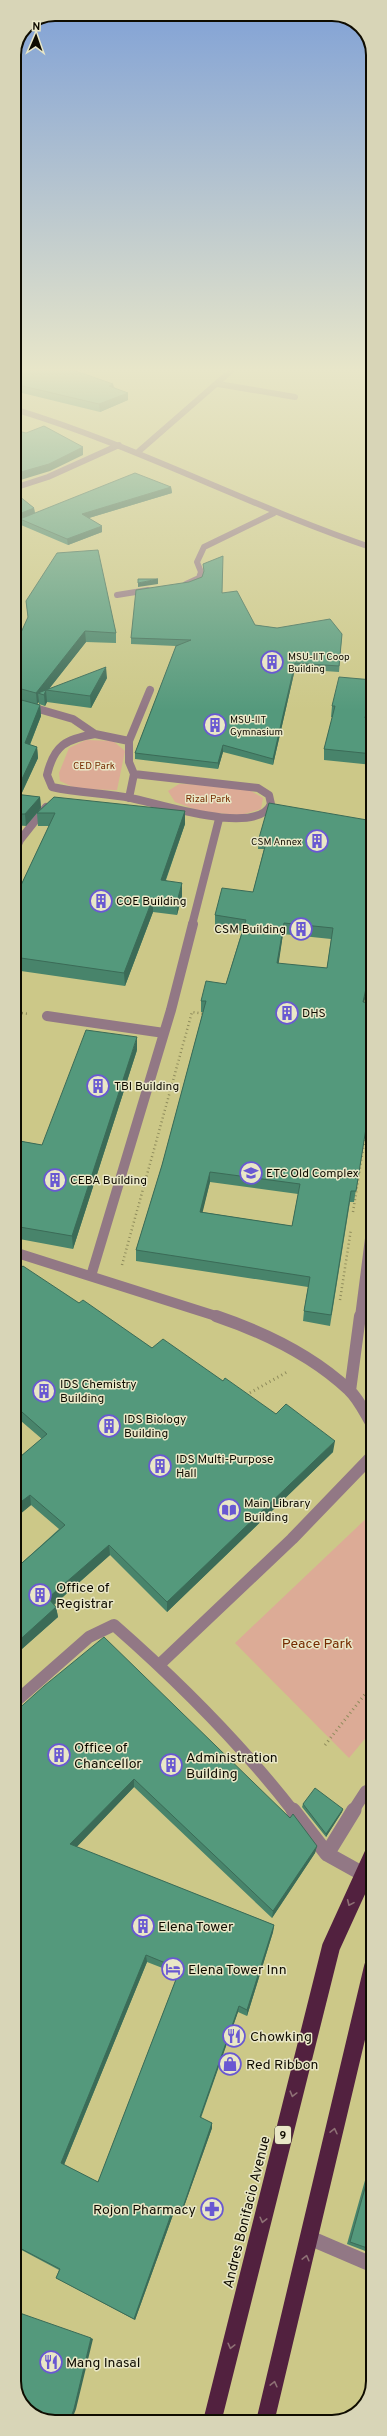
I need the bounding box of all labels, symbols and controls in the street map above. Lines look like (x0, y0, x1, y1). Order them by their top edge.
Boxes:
north arrow (16, 16, 56, 56)
text: N (32, 20, 41, 34)
building icon: MSU-IIT Coop Building (259, 649, 285, 675)
place label: MSU-IIT Coop Building (288, 651, 350, 676)
building icon: MSU-IIT Gymnasium (202, 712, 228, 738)
place label: MSU-IIT Gymnasium (230, 714, 283, 739)
park label: CED Park (73, 760, 115, 773)
park label: Rizal Park (185, 793, 231, 806)
building icon: CSM Annex (304, 828, 330, 854)
place label: CSM Annex (251, 836, 302, 849)
building icon: COE Building (88, 888, 114, 914)
place label: COE Building (116, 894, 187, 910)
building icon: CSM Building (288, 916, 314, 942)
place label: CSM Building (214, 922, 286, 938)
building icon: DHS (274, 1000, 300, 1026)
place label: DHS (302, 1006, 326, 1022)
building icon: TBI Building (85, 1073, 111, 1099)
place label: TBI Building (114, 1079, 179, 1095)
school or university icon: ETC Old Complex (238, 1160, 264, 1186)
place label: ETC Old Complex (266, 1166, 359, 1182)
building icon: CEBA Building (42, 1167, 68, 1193)
place label: CEBA Building (70, 1173, 147, 1189)
place label: IDS Chemistry Building (60, 1377, 137, 1407)
building icon: IDS Chemistry Building (31, 1378, 57, 1404)
place label: IDS Biology Building (124, 1412, 186, 1442)
building icon: IDS Biology Building (96, 1413, 122, 1439)
place label: IDS Multi-Purpose Hall (176, 1452, 273, 1482)
building icon: IDS Multi-Purpose Hall (147, 1453, 173, 1479)
place label: Main Library Building (244, 1496, 311, 1526)
library icon: Main Library Building (216, 1497, 242, 1523)
place label: Office of Registrar (56, 1580, 114, 1613)
building icon: Office of Registrar (27, 1582, 53, 1608)
park label: Peace Park (282, 1636, 352, 1653)
place label: Office of Chancellor (74, 1740, 142, 1773)
building icon: Office of Chancellor (46, 1742, 72, 1768)
place label: Administration Building (186, 1750, 278, 1783)
building icon: Administration Building (158, 1752, 184, 1778)
one-way arrow (347, 1898, 355, 1906)
building icon: Elena Tower (130, 1913, 156, 1939)
place label: Elena Tower (158, 1919, 234, 1936)
hotel icon: Elena Tower Inn (160, 1956, 186, 1982)
place label: Elena Tower Inn (188, 1962, 287, 1979)
restaurant icon: Chowking (221, 2023, 247, 2049)
place label: Chowking (250, 2029, 312, 2046)
shop icon: Red Ribbon (217, 2051, 243, 2077)
place label: Red Ribbon (246, 2057, 318, 2074)
one-way arrow (289, 2090, 297, 2097)
road number: 9 (275, 2126, 291, 2144)
one-way arrow (330, 2128, 338, 2134)
street label: Andres Bonifacio Avenue (220, 2134, 275, 2290)
pharmacy icon: Rojon Pharmacy (199, 2196, 225, 2222)
place label: Rojon Pharmacy (93, 2202, 196, 2219)
one-way arrow (260, 2217, 268, 2223)
one-way arrow (301, 2254, 309, 2261)
one-way arrow (227, 2342, 236, 2349)
restaurant icon: Mang Inasal (38, 2349, 64, 2375)
place label: Mang Inasal (66, 2355, 140, 2372)
one-way arrow (269, 2381, 278, 2388)

